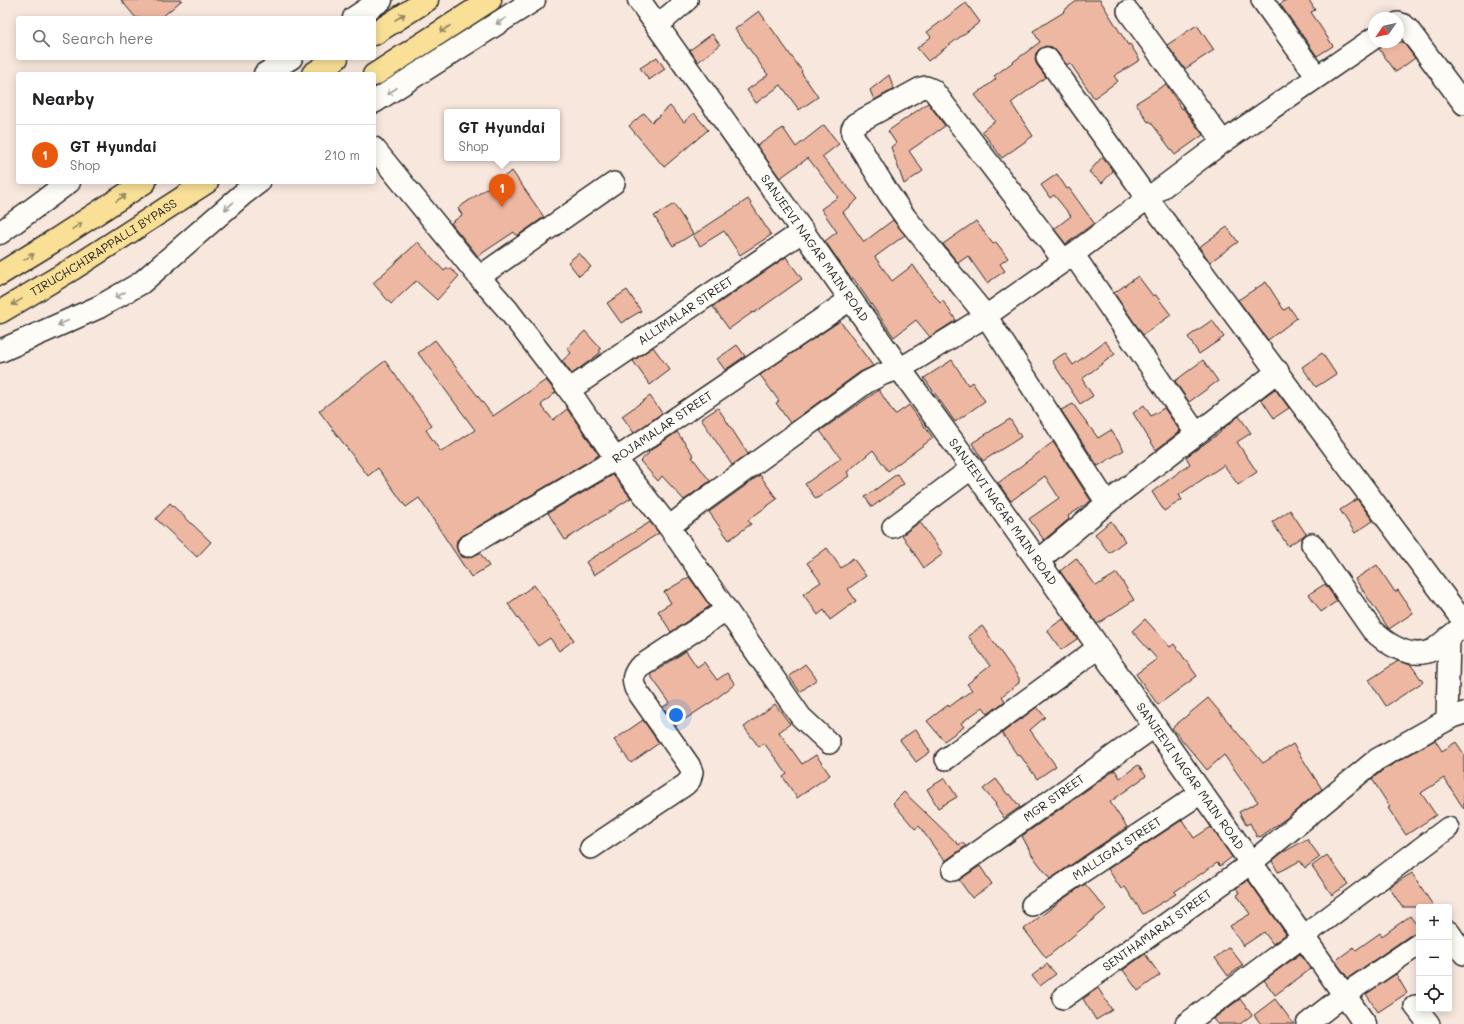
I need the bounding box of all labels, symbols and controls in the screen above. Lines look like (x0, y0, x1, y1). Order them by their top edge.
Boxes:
north arrow (1368, 12, 1404, 48)
one-way arrow (394, 13, 405, 21)
search box (16, 16, 376, 60)
one-way arrow (496, 17, 507, 25)
one-way arrow (440, 25, 451, 33)
icon: search (30, 27, 52, 49)
text: Search here (62, 28, 153, 48)
text: Nearby (32, 87, 94, 109)
one-way arrow (386, 87, 397, 95)
popup (444, 109, 560, 161)
text: GT Hyundai (458, 117, 546, 137)
text: GT Hyundai (70, 136, 157, 156)
text: Shop (458, 137, 489, 154)
text: 1 (42, 146, 48, 163)
text: 210 m (324, 146, 360, 163)
text: Shop (70, 156, 100, 173)
street label: SANJEEVI NAGAR MAIN ROAD (758, 171, 873, 324)
pin: 1 (489, 174, 515, 207)
one-way arrow (115, 194, 126, 202)
street label: TIRUCHCHIRAPPALLI BYPASS (27, 195, 180, 299)
one-way arrow (224, 201, 234, 210)
one-way arrow (71, 222, 83, 230)
one-way arrow (23, 252, 35, 260)
street label: ALLIMALAR STREET (634, 272, 736, 348)
one-way arrow (114, 291, 126, 299)
one-way arrow (11, 299, 23, 307)
one-way arrow (58, 320, 70, 327)
street label: ROJAMALAR STREET (609, 387, 715, 466)
street label: SANJEEVI NAGAR MAIN ROAD (946, 435, 1061, 588)
street label: SANJEEVI NAGAR MAIN ROAD (1133, 699, 1248, 853)
your location (666, 705, 686, 725)
street label: MGR STREET (1020, 770, 1088, 825)
street label: MALLIGAI STREET (1069, 812, 1164, 883)
street label: SENTHAMARAI STREET (1099, 885, 1215, 974)
map controls (1416, 904, 1452, 1012)
button: + (1416, 904, 1452, 940)
button: − (1416, 940, 1452, 976)
button: locate (1416, 976, 1452, 1012)

